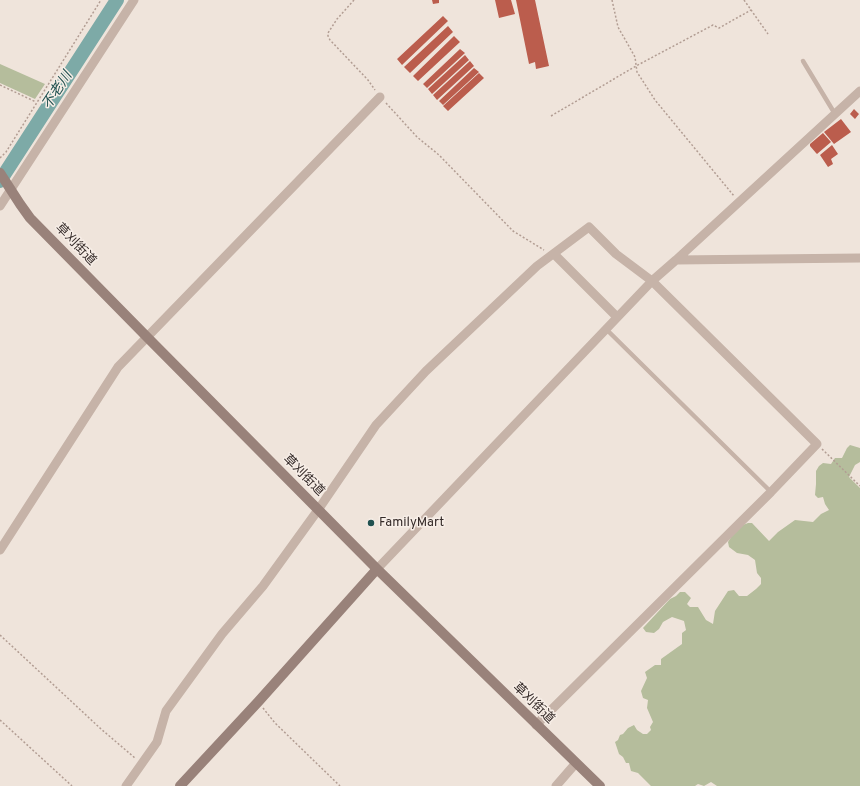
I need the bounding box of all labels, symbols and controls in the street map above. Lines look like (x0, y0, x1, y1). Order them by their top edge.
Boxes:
water label: 不老川 (40, 69, 76, 113)
street label: 草刈街道 (51, 221, 99, 269)
street label: 草刈街道 (279, 452, 327, 500)
place label: FamilyMart (379, 515, 444, 531)
marker: FamilyMart (366, 518, 376, 528)
street label: 草刈街道 (509, 680, 557, 728)

